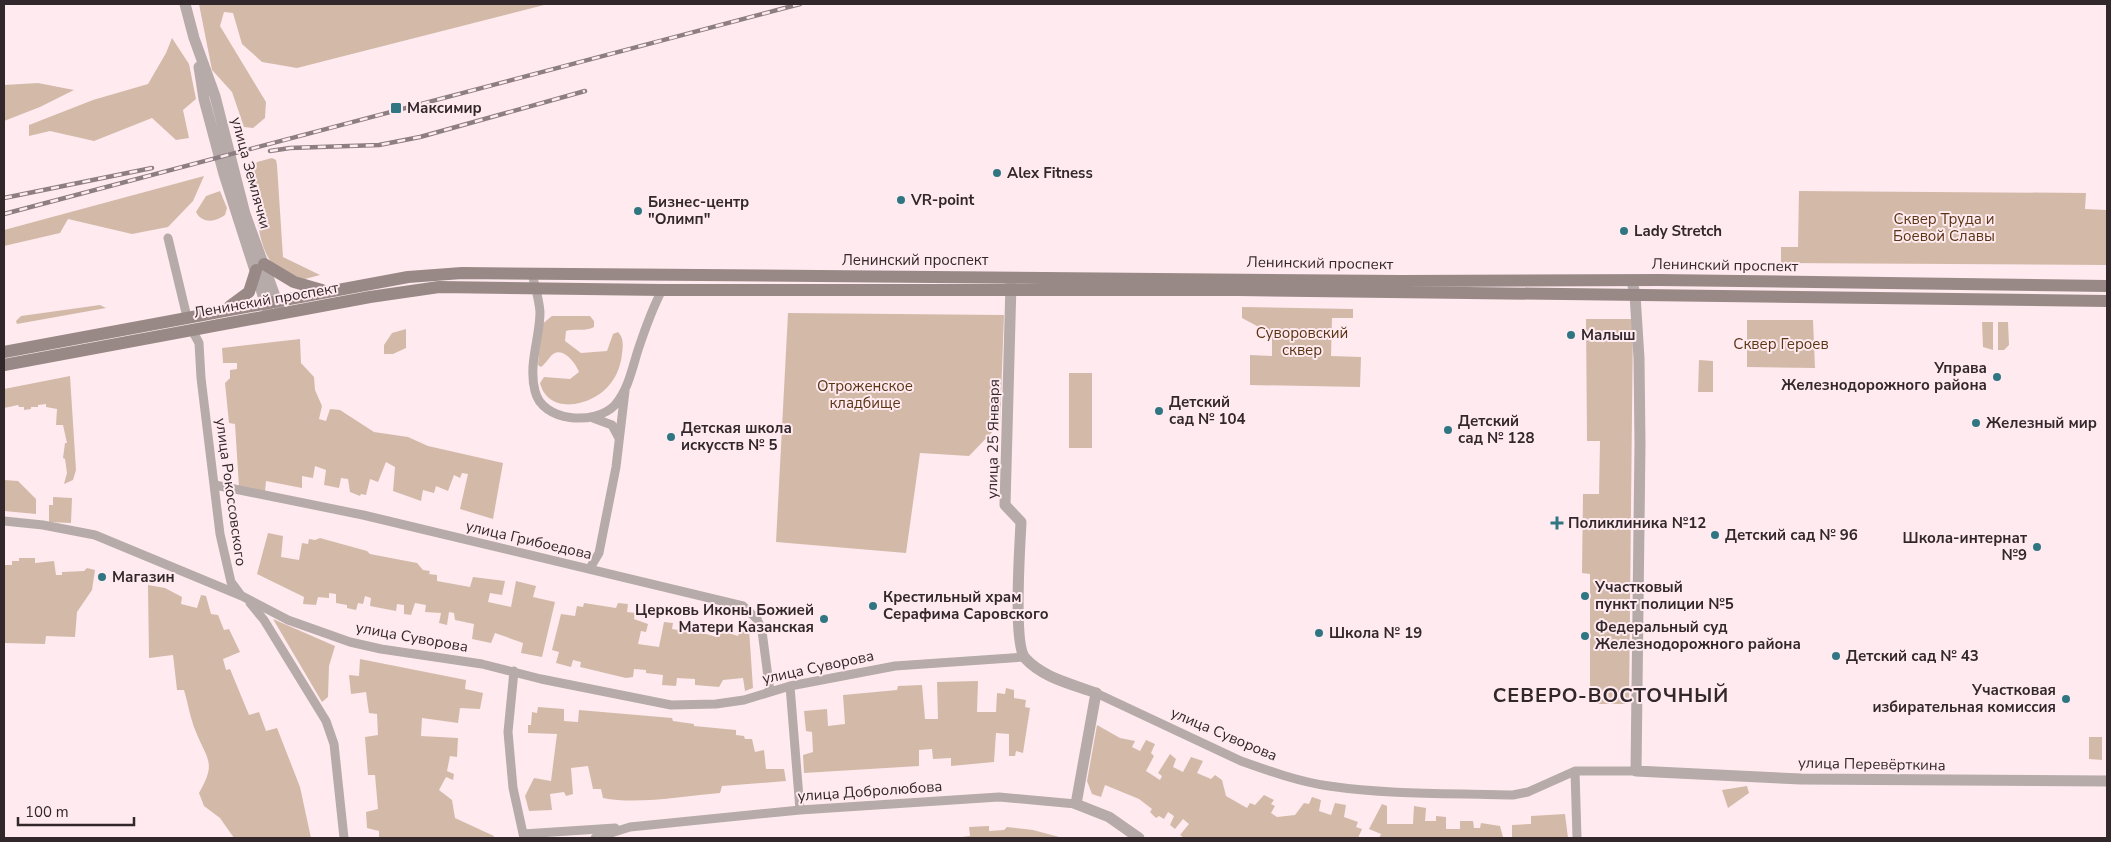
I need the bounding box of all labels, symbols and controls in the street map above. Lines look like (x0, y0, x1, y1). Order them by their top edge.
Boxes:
place label: Максимир (407, 98, 482, 118)
marker: Максимир (389, 101, 403, 115)
street label: улица Землячки (226, 115, 276, 231)
place label: Alex Fitness (1007, 163, 1093, 183)
marker: Alex Fitness (991, 167, 1003, 179)
place label: VR-point (910, 190, 974, 210)
place label: Бизнес-центр "Олимп" (648, 192, 749, 229)
marker: VR-point (895, 194, 907, 206)
marker: Бизнес-центр "Олимп" (632, 205, 644, 217)
park label: Сквер Труда и Боевой Славы (1893, 209, 1995, 246)
place label: Lady Stretch (1634, 221, 1722, 241)
marker: Lady Stretch (1618, 225, 1630, 237)
street label: Ленинский проспект (842, 250, 989, 270)
street label: Ленинский проспект (1247, 252, 1394, 274)
street label: Ленинский проспект (1652, 254, 1799, 276)
street label: Ленинский проспект (192, 277, 340, 323)
park label: Суворовский сквер (1256, 323, 1348, 360)
place label: Малыш (1581, 325, 1636, 345)
marker: Малыш (1565, 329, 1577, 341)
park label: Сквер Героев (1733, 334, 1829, 354)
place label: Управа Железнодорожного района (1781, 358, 1987, 395)
marker: Управа Железнодорожного района (1991, 371, 2003, 383)
park label: Отроженское кладбище (817, 376, 913, 413)
street label: улица 25 Января (982, 379, 1004, 499)
place label: Детский сад № 104 (1169, 392, 1246, 429)
marker: Детский сад № 104 (1153, 405, 1165, 417)
place label: Детский сад № 128 (1458, 411, 1535, 448)
place label: Железный мир (1986, 413, 2097, 433)
street label: улица Рокоссовского (211, 417, 251, 567)
marker: Железный мир (1970, 417, 1982, 429)
place label: Детская школа искусств № 5 (681, 418, 792, 455)
marker: Детский сад № 128 (1442, 424, 1454, 436)
marker: Детская школа искусств № 5 (665, 431, 677, 443)
place label: Поликлиника №12 (1568, 513, 1706, 533)
street label: улица Грибоедова (464, 516, 594, 564)
marker: Поликлиника №12 (1550, 516, 1564, 530)
place label: Детский сад № 96 (1725, 525, 1858, 545)
place label: Школа-интернат №9 (1903, 528, 2027, 565)
marker: Детский сад № 96 (1709, 529, 1721, 541)
marker: Школа-интернат №9 (2031, 541, 2043, 553)
place label: Магазин (112, 567, 175, 587)
marker: Магазин (96, 571, 108, 583)
place label: Участковый пункт полиции №5 (1594, 577, 1734, 614)
place label: Крестильный храм Серафима Саровского (883, 587, 1049, 624)
marker: Участковый пункт полиции №5 (1579, 590, 1591, 602)
place label: Церковь Иконы Божией Матери Казанская (635, 600, 814, 637)
marker: Крестильный храм Серафима Саровского (867, 600, 879, 612)
marker: Церковь Иконы Божией Матери Казанская (818, 613, 830, 625)
street label: улица Суворова (354, 617, 470, 657)
place label: Федеральный суд Железнодорожного района (1595, 617, 1801, 654)
place label: Школа № 19 (1329, 623, 1422, 643)
marker: Школа № 19 (1313, 627, 1325, 639)
marker: Федеральный суд Железнодорожного района (1579, 630, 1591, 642)
street label: улица Суворова (760, 645, 876, 689)
place label: Детский сад № 43 (1846, 646, 1979, 666)
marker: Детский сад № 43 (1830, 650, 1842, 662)
place label: Участковая избирательная комиссия (1872, 680, 2056, 717)
district label: СЕВЕРО-ВОСТОЧНЫЙ (1493, 682, 1729, 709)
marker: Участковая избирательная комиссия (2060, 693, 2072, 705)
street label: улица Суворова (1168, 703, 1280, 765)
street label: улица Перевёрткина (1798, 753, 1946, 775)
street label: улица Добролюбова (797, 776, 943, 806)
scale bar (18, 794, 134, 826)
text: 100 m (25, 802, 69, 822)

